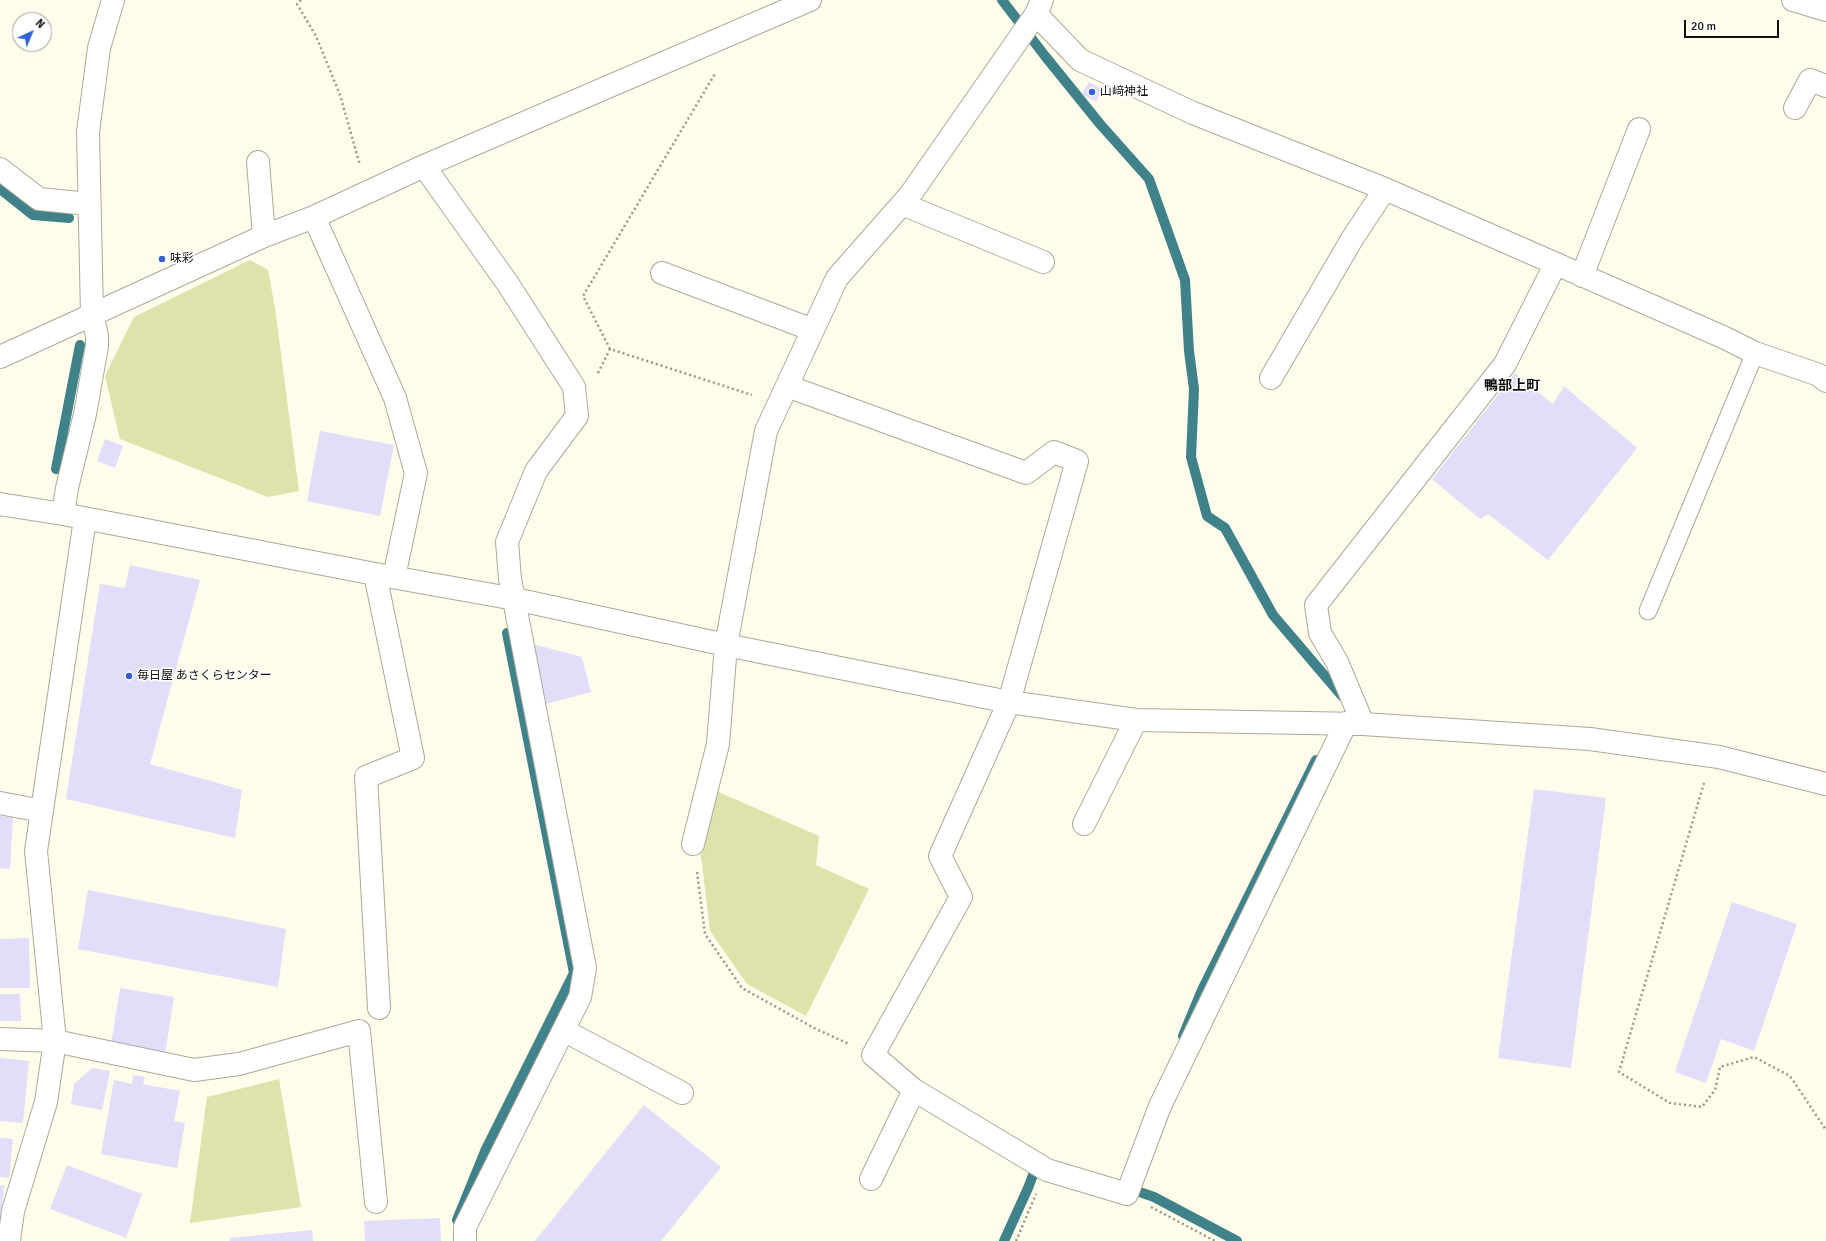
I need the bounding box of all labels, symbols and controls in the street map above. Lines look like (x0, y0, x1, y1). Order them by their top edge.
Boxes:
north arrow (12, 12, 52, 52)
scale bar (1686, 12, 1781, 38)
text: N (33, 16, 47, 31)
text: 20 m (1691, 19, 1716, 34)
place label: 山﨑神社 (1100, 85, 1148, 99)
marker: 山﨑神社 (1087, 87, 1097, 97)
place label: 味彩 (170, 252, 194, 266)
marker: 味彩 (157, 254, 167, 264)
district label: 鴨部上町 (1484, 378, 1540, 394)
place label: 毎日屋 あさくらセンター (137, 669, 272, 683)
marker: 毎日屋 あさくらセンター (124, 671, 134, 681)

